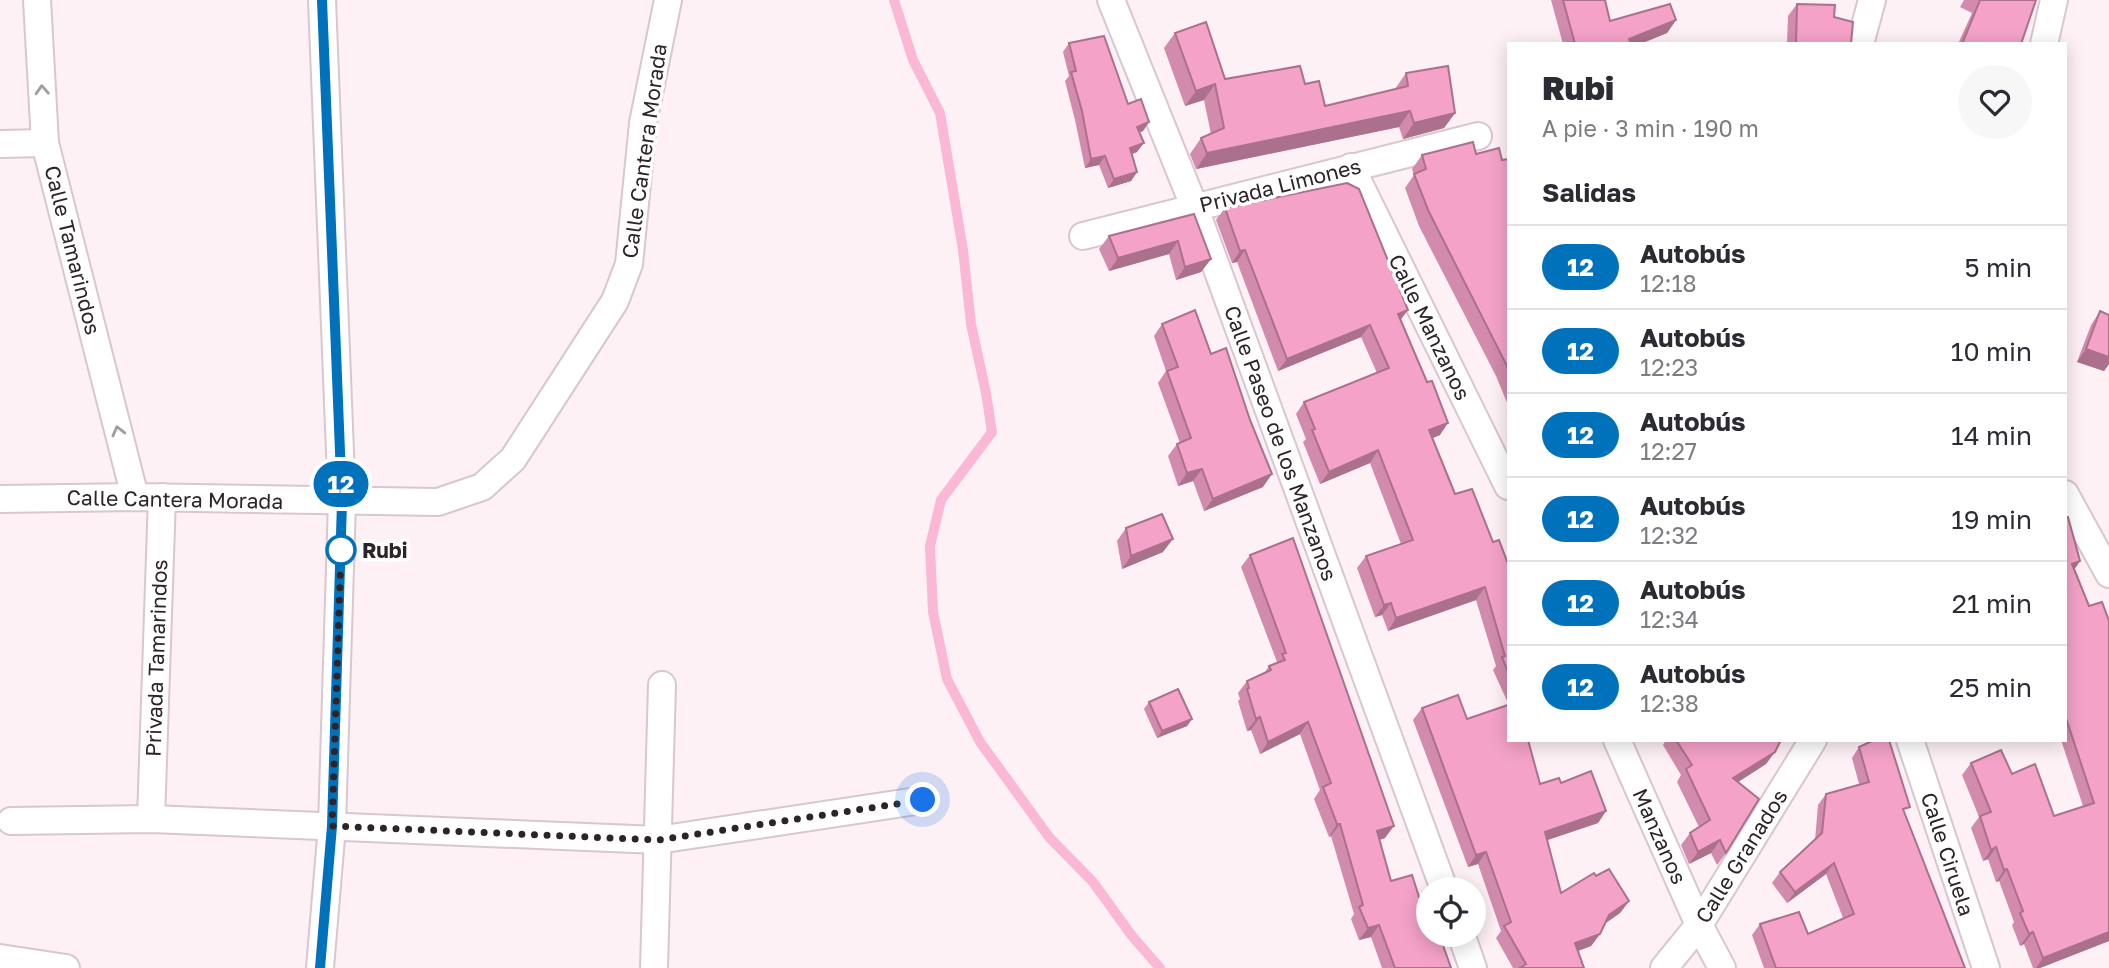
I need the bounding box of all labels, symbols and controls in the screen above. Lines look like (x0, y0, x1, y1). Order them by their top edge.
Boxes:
street label: Calle Cantera Morada (616, 42, 672, 260)
button: heart (1958, 65, 2032, 139)
text: Rubi (1542, 68, 1614, 107)
one-way arrow (35, 84, 50, 95)
text: A pie · 3 min · 190 m (1542, 114, 1759, 142)
street label: Privada Limones (1197, 152, 1363, 218)
street label: Calle Tamarindos (39, 163, 107, 337)
text: Salidas (1542, 177, 1636, 208)
text: Autobús (1640, 238, 1746, 269)
street label: Calle Manzanos (1383, 250, 1477, 404)
text: 12 (1567, 252, 1594, 281)
text: 5 min (1964, 252, 2032, 283)
text: 12:18 (1640, 269, 1697, 297)
street label: Calle Paseo de los Manzanos (1219, 302, 1343, 584)
text: Autobús (1640, 322, 1746, 353)
text: 12 (1567, 336, 1594, 365)
text: 10 min (1951, 336, 2032, 367)
text: 12:23 (1640, 353, 1698, 381)
text: Autobús (1640, 406, 1746, 437)
text: 12 (1567, 420, 1594, 449)
text: 14 min (1951, 420, 2032, 451)
one-way arrow (112, 425, 126, 437)
text: 12:27 (1640, 437, 1697, 465)
line badge: 12 (310, 461, 372, 507)
text: 12 (328, 469, 355, 498)
street label: Calle Cantera Morada (66, 484, 284, 514)
text: Autobús (1640, 490, 1746, 521)
text: 12 (1567, 504, 1594, 533)
text: 19 min (1951, 504, 2032, 535)
text: 12:32 (1640, 521, 1698, 549)
marker: Rubi (326, 535, 356, 565)
place label: Rubi (362, 537, 407, 563)
street label: Privada Tamarindos (140, 559, 172, 757)
text: Autobús (1640, 574, 1746, 605)
text: 12 (1567, 588, 1594, 617)
text: 21 min (1952, 588, 2032, 619)
text: 12:34 (1640, 605, 1699, 633)
text: Autobús (1640, 658, 1746, 689)
text: 12 (1567, 672, 1594, 701)
text: 25 min (1949, 672, 2032, 703)
text: 12:38 (1640, 689, 1699, 717)
your location (905, 782, 940, 817)
street label: Manzanos (1627, 784, 1693, 888)
street label: Calle Granados (1689, 784, 1793, 928)
street label: Calle Ciruela (1916, 789, 1980, 919)
map controls (1416, 877, 1486, 947)
button: locate (1416, 877, 1486, 947)

